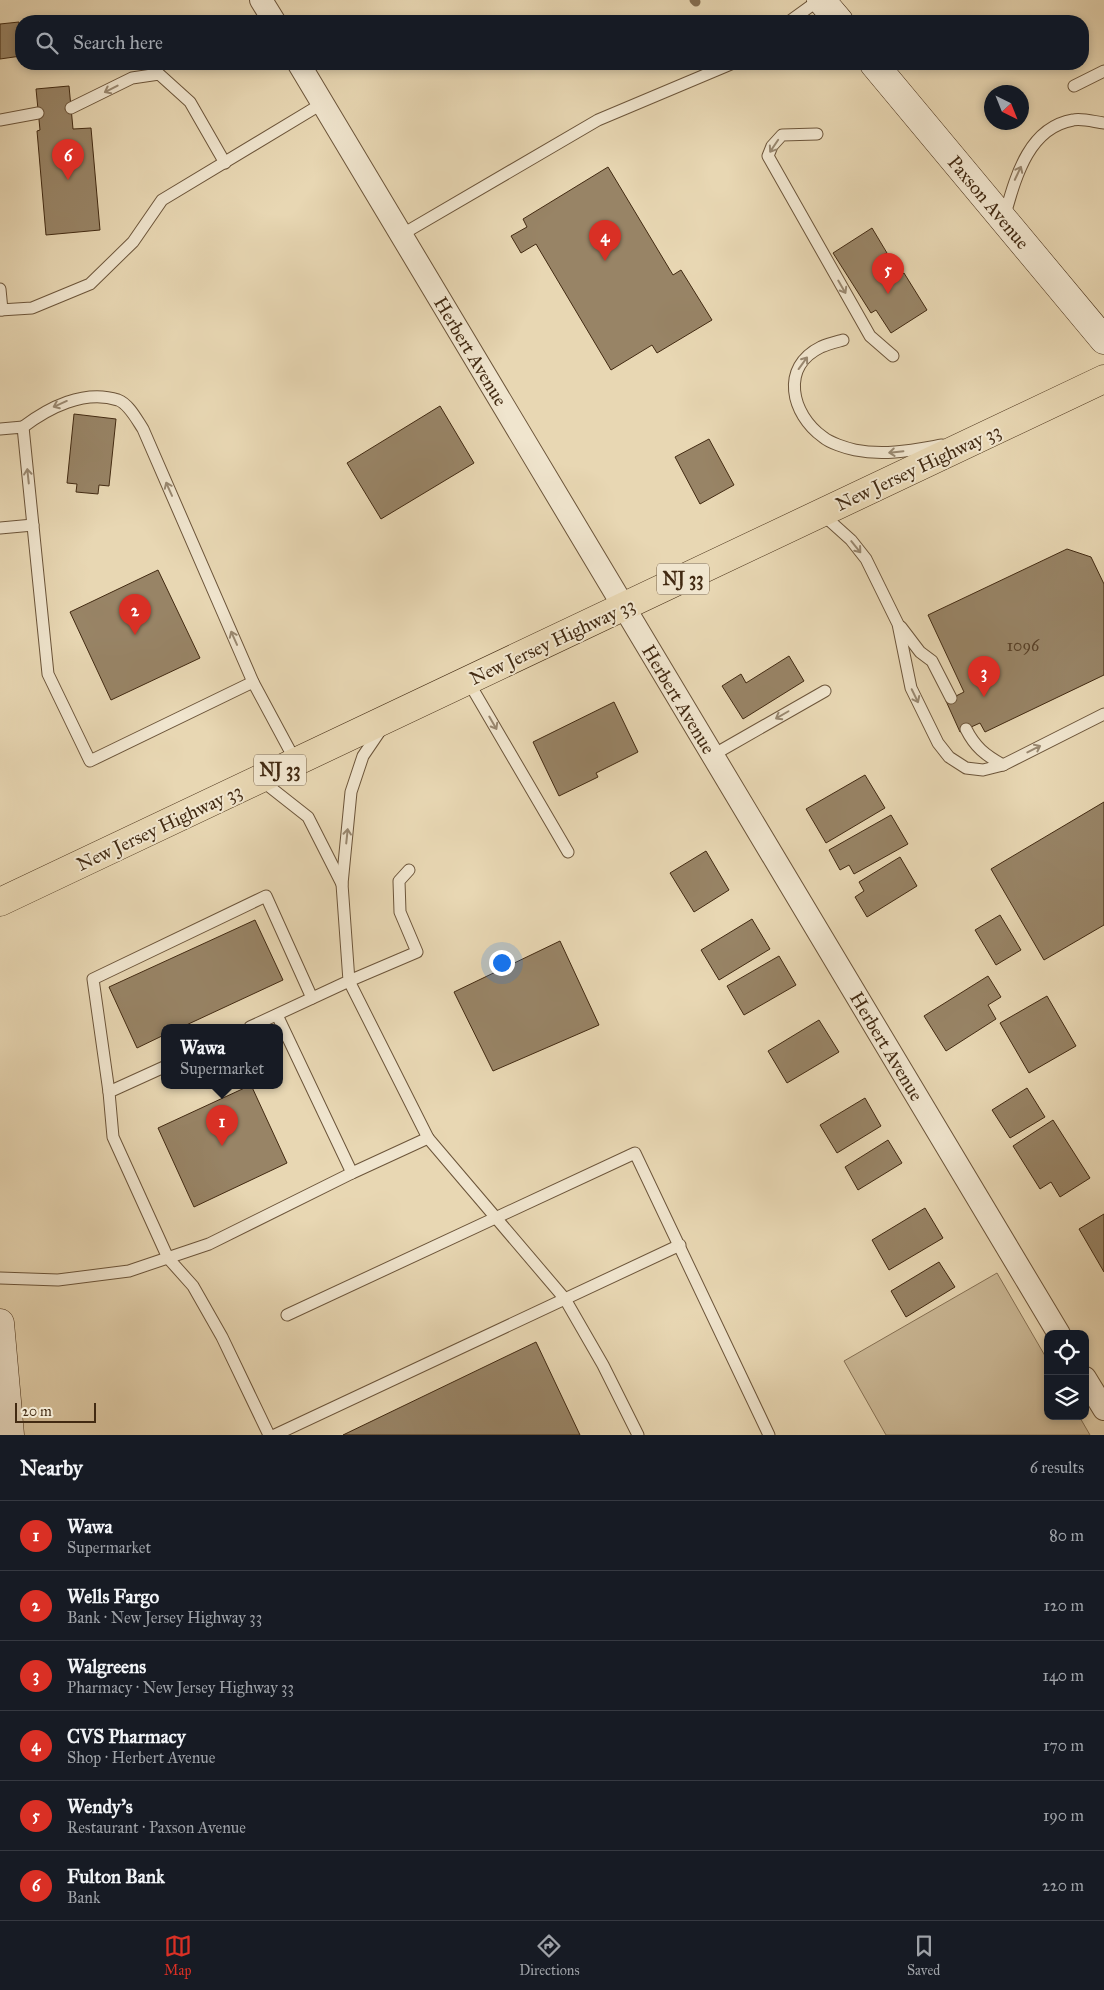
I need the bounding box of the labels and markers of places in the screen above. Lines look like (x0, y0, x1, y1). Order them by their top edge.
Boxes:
pin: 6 (52, 139, 84, 180)
pin: 4 (589, 220, 621, 261)
pin: 5 (872, 253, 904, 294)
pin: 2 (119, 594, 151, 635)
pin: 3 (968, 656, 1000, 697)
pin: 1 (206, 1105, 238, 1146)

